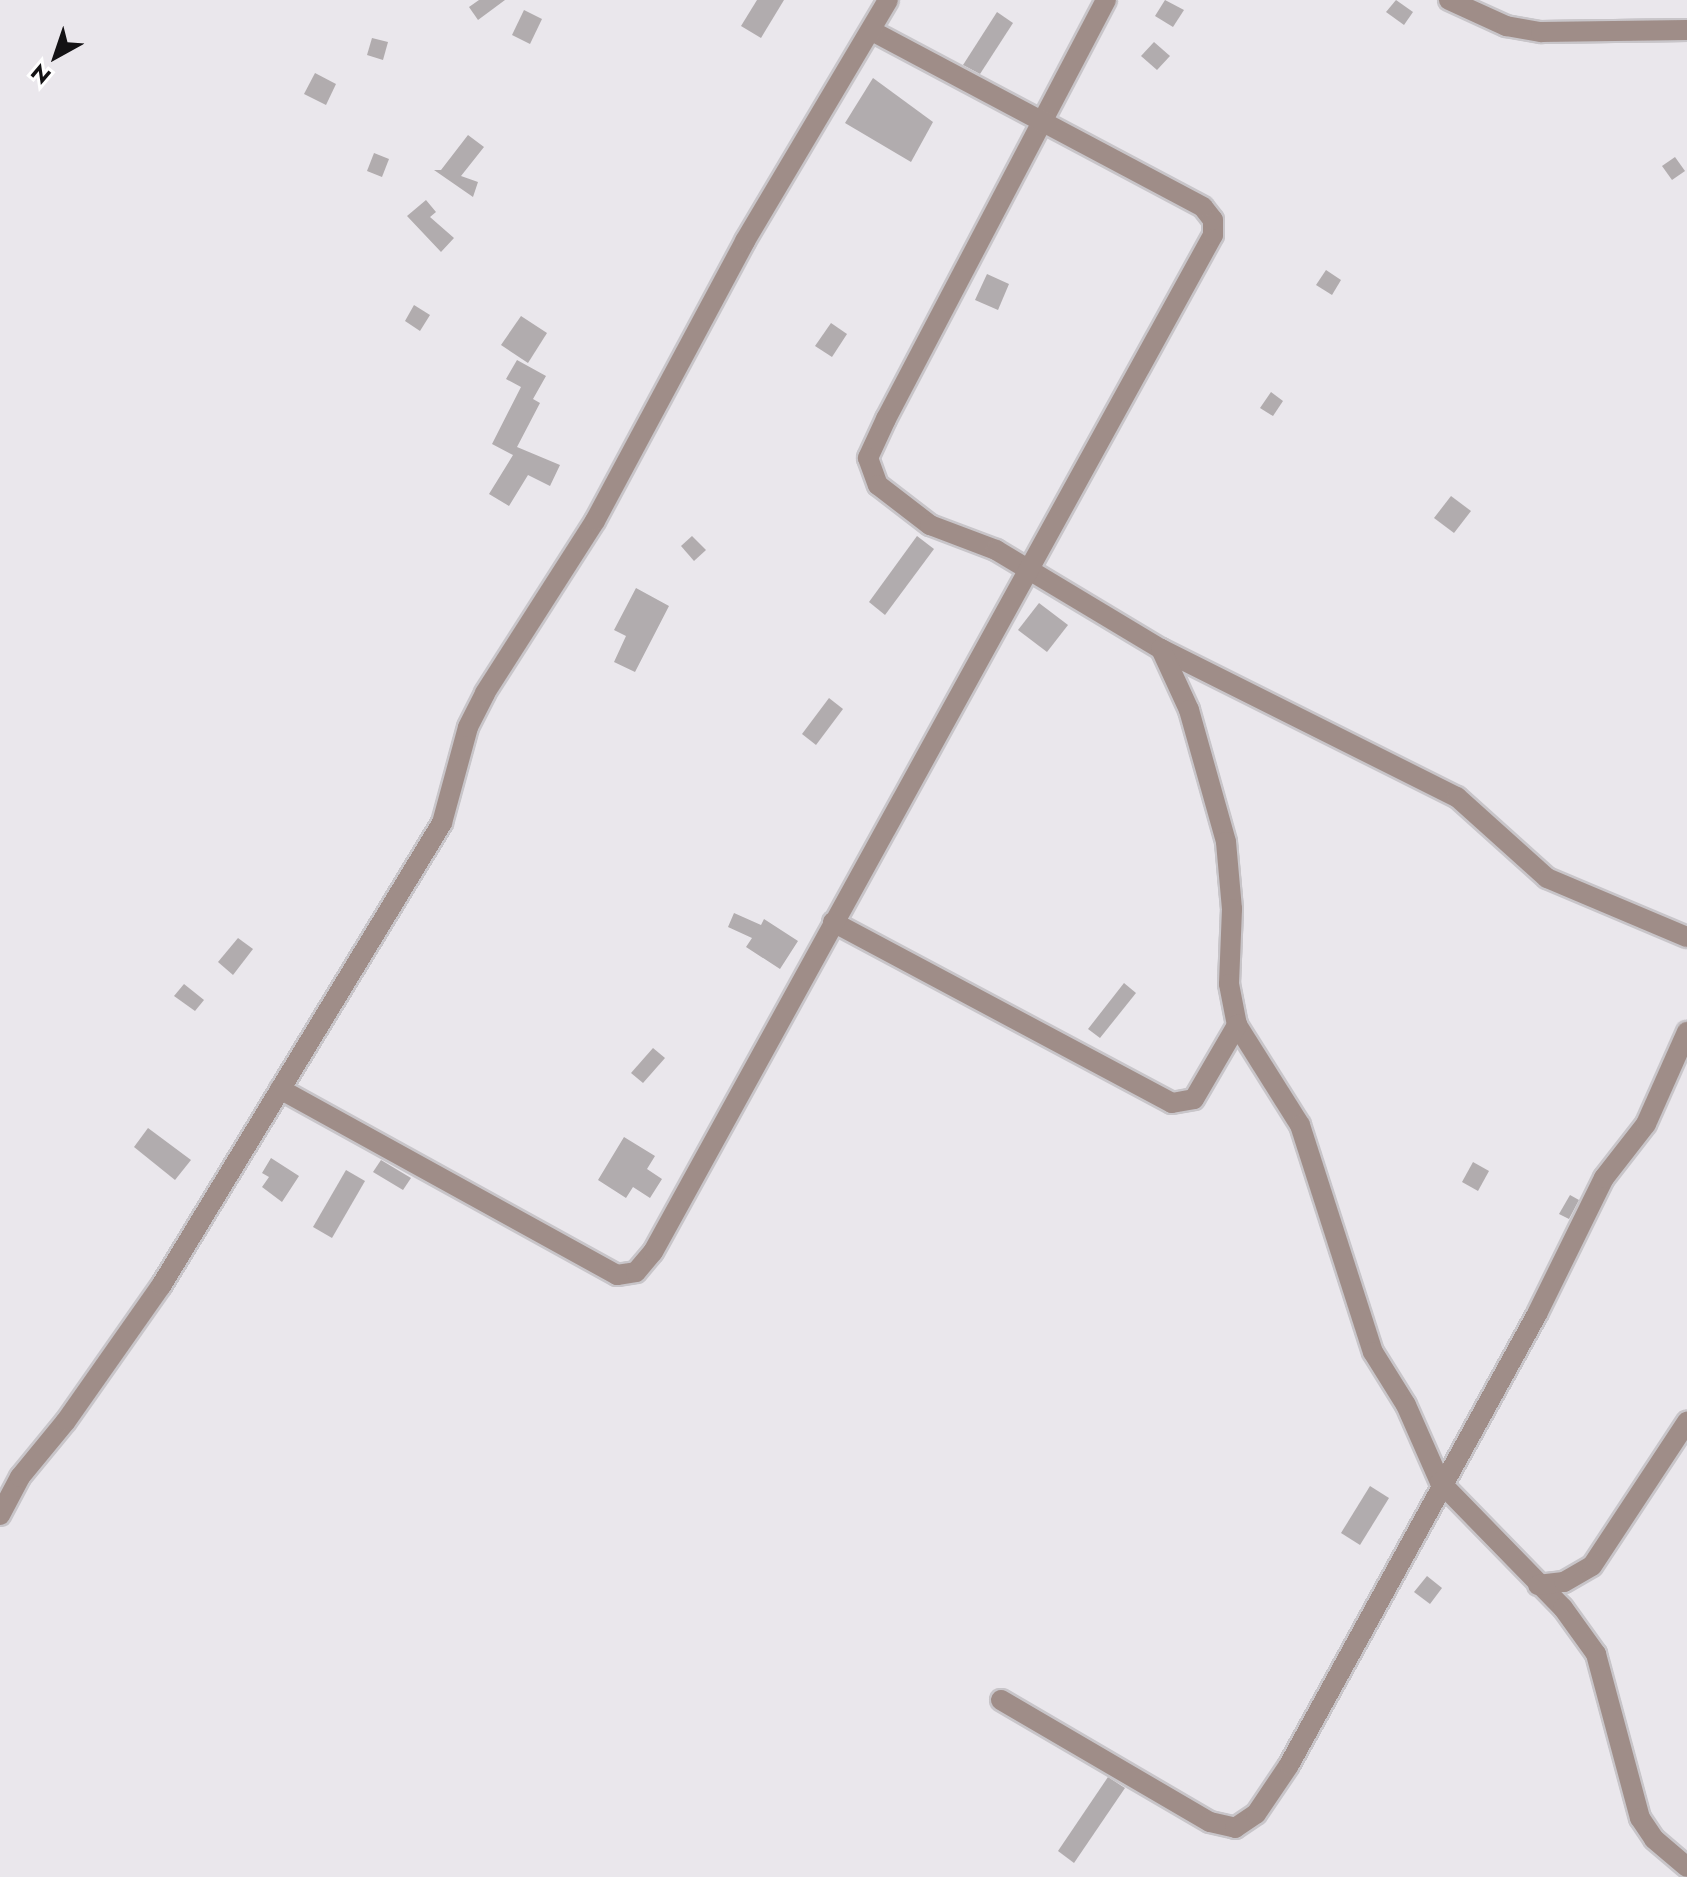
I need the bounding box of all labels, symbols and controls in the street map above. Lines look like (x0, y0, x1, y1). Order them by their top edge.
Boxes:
north arrow (16, 16, 96, 96)
text: N (24, 57, 58, 92)

